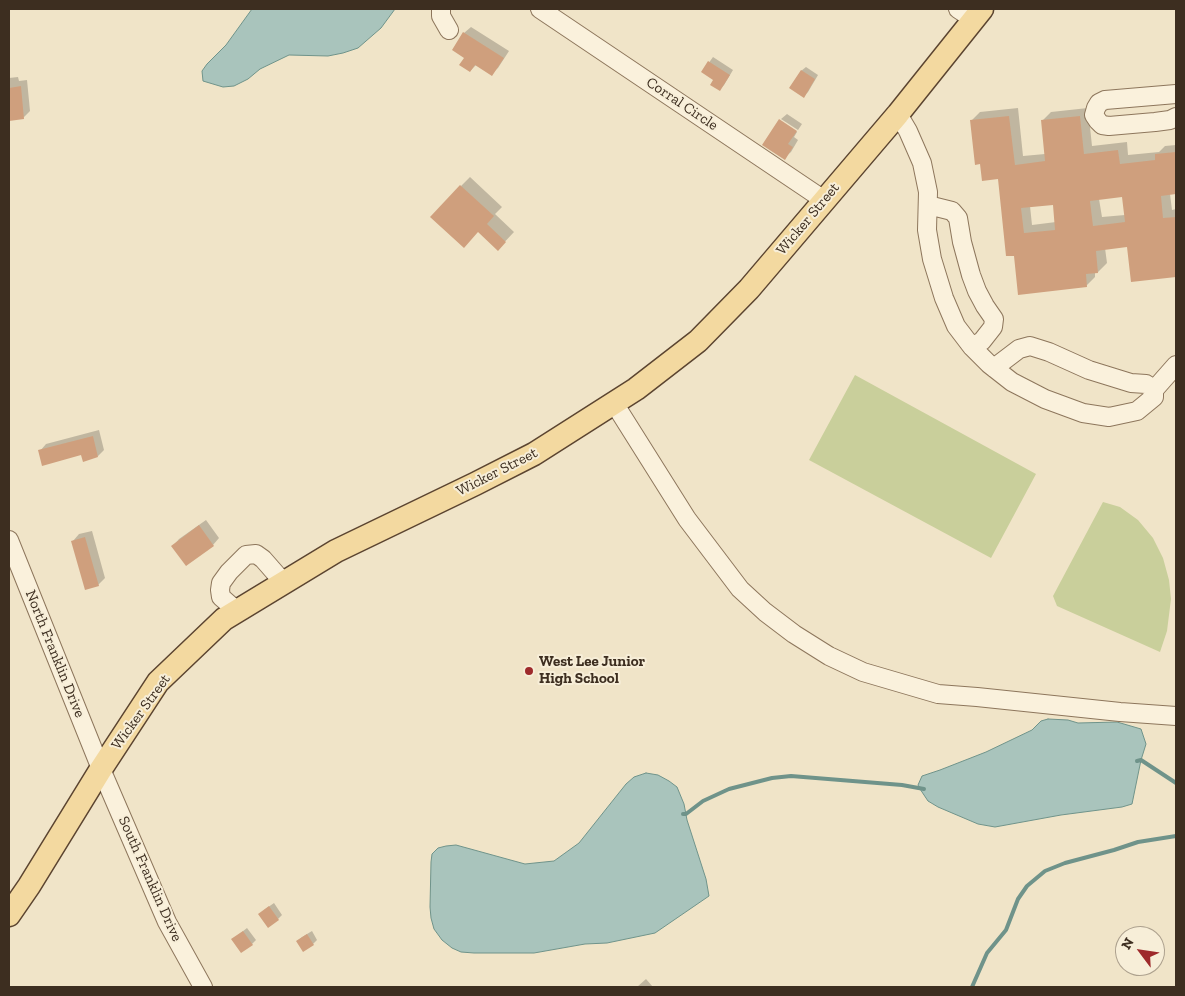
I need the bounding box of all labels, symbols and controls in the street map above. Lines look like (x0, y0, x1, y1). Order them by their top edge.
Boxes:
street label: Corral Circle (643, 73, 721, 135)
street label: Wicker Street (773, 179, 843, 259)
street label: Wicker Street (453, 444, 541, 500)
street label: North Franklin Drive (21, 588, 89, 720)
place label: West Lee Junior High School (539, 653, 645, 688)
marker: West Lee Junior High School (523, 665, 535, 677)
street label: Wicker Street (108, 671, 174, 753)
street label: South Franklin Drive (114, 814, 186, 944)
north arrow (1115, 926, 1165, 976)
text: N (1118, 935, 1138, 952)

